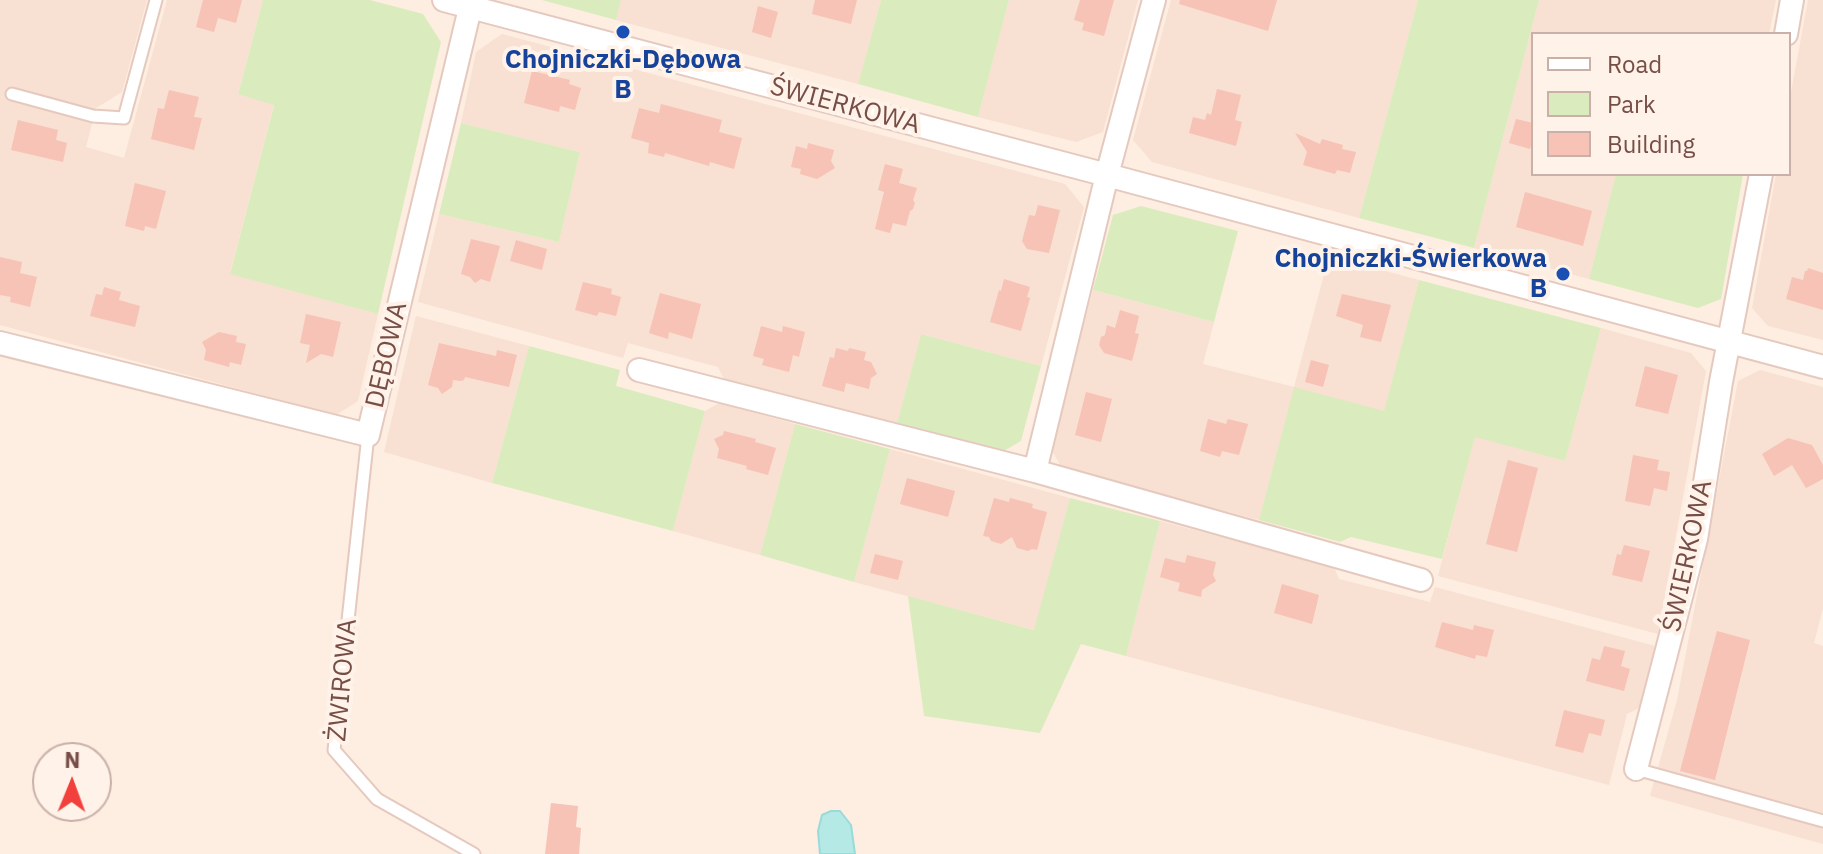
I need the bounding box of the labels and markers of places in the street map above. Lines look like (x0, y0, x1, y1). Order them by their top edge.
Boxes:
marker: Chojniczki-Dębowa B (614, 23, 632, 41)
place label: Chojniczki-Dębowa B (505, 44, 741, 106)
place label: Chojniczki-Świerkowa B (1275, 243, 1547, 304)
marker: Chojniczki-Świerkowa B (1554, 265, 1572, 283)

